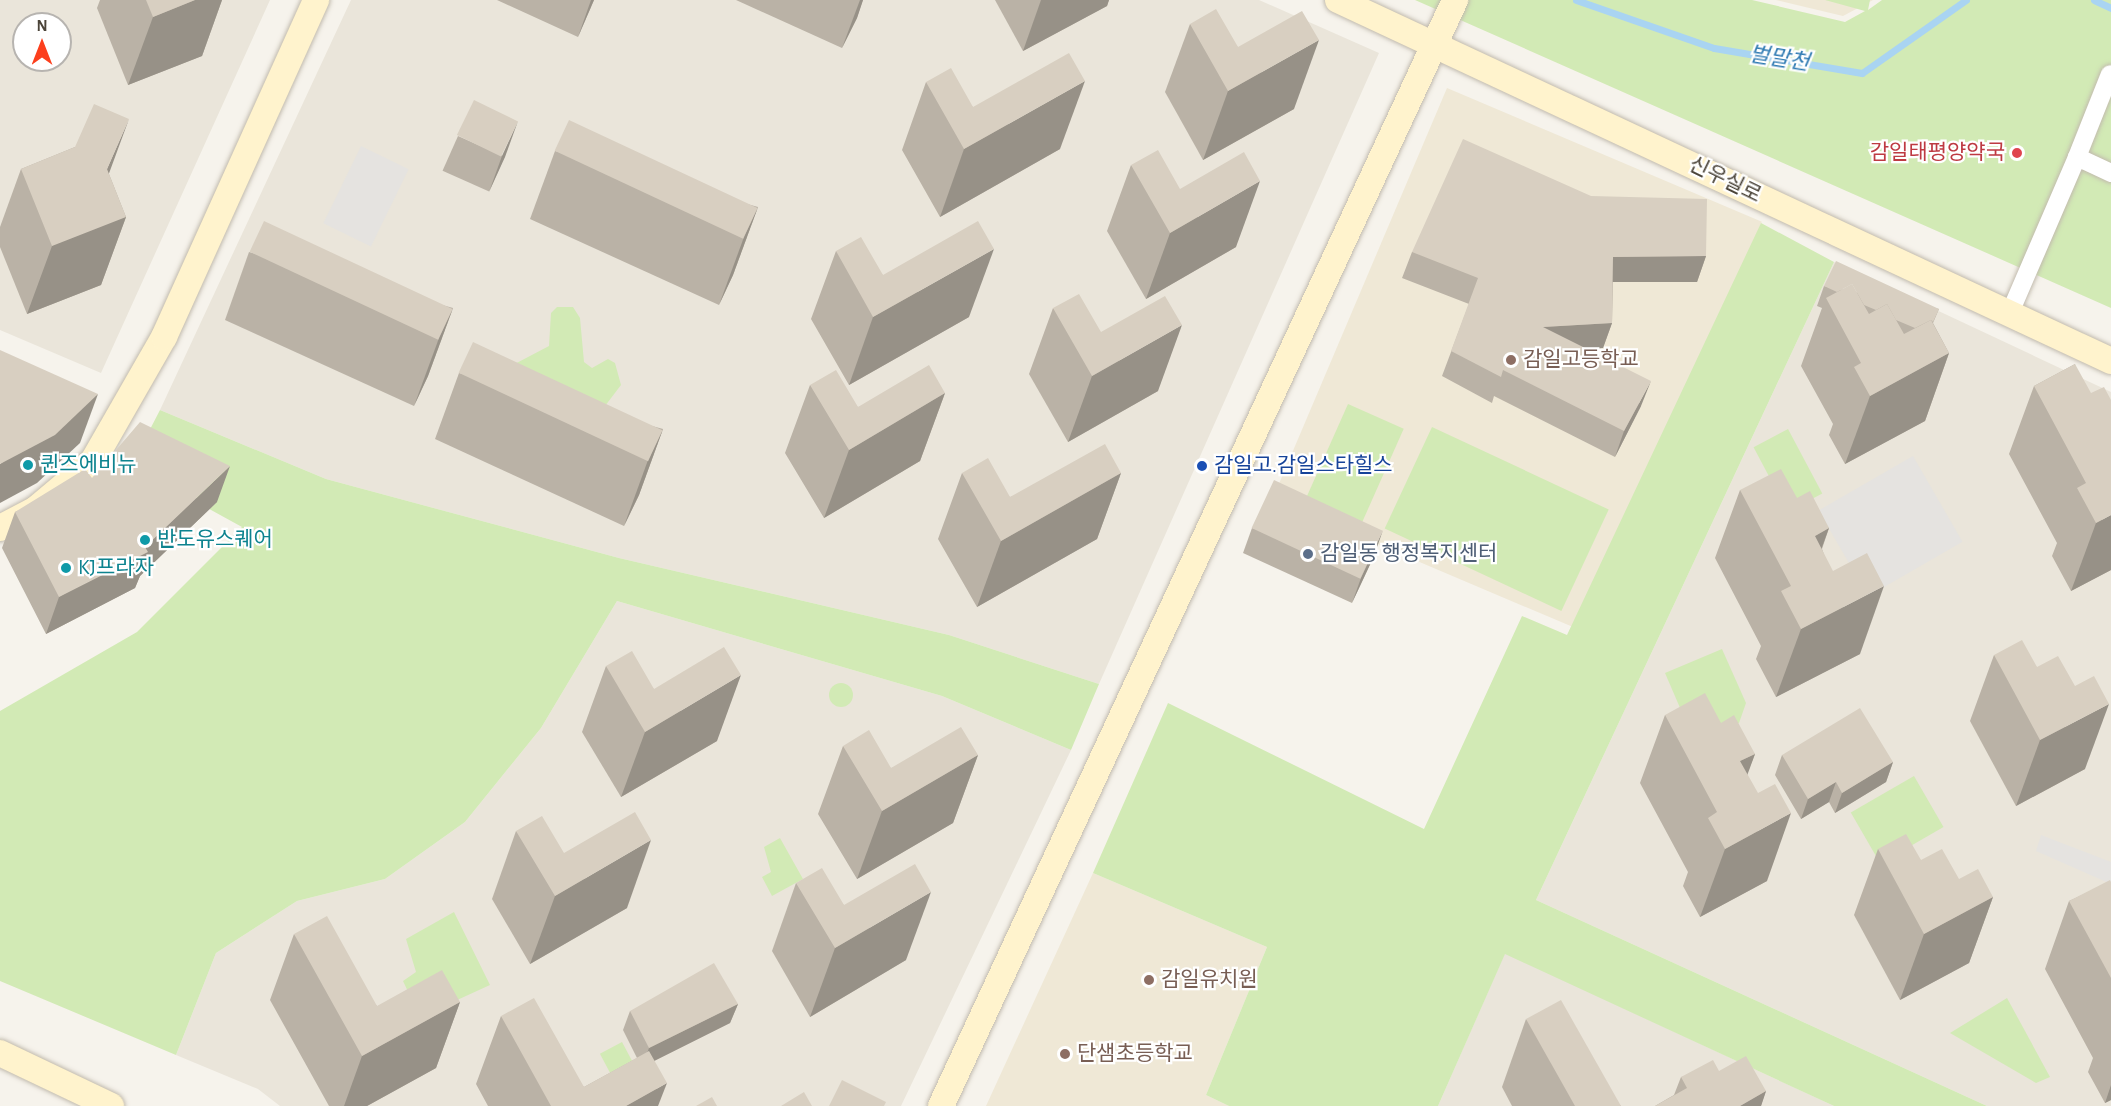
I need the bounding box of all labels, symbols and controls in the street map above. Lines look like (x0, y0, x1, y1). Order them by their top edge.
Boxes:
north arrow (12, 12, 72, 72)
text: N (36, 18, 48, 34)
water label: 벌말천 (1747, 41, 1811, 77)
place label: 감일태평양약국 (1870, 140, 2005, 166)
marker: 감일태평양약국 (2010, 146, 2024, 160)
street label: 신우실로 (1685, 152, 1765, 208)
place label: 감일고등학교 (1523, 347, 1639, 373)
marker: 감일고등학교 (1504, 353, 1518, 367)
place label: 퀸즈에비뉴 (40, 452, 137, 478)
place label: 감일고.감일스타힐스 (1214, 453, 1393, 479)
marker: 퀸즈에비뉴 (21, 458, 35, 472)
marker: 감일고.감일스타힐스 (1195, 459, 1209, 473)
place label: 반도유스퀘어 (157, 527, 273, 553)
marker: 반도유스퀘어 (138, 533, 152, 547)
place label: 감일동 행정복지센터 (1320, 541, 1497, 567)
marker: 감일동 행정복지센터 (1301, 547, 1315, 561)
place label: KJ프라자 (78, 555, 154, 581)
marker: KJ프라자 (59, 561, 73, 575)
place label: 감일유치원 (1161, 967, 1258, 993)
marker: 감일유치원 (1142, 973, 1156, 987)
place label: 단샘초등학교 (1077, 1041, 1193, 1067)
marker: 단샘초등학교 (1058, 1047, 1072, 1061)

